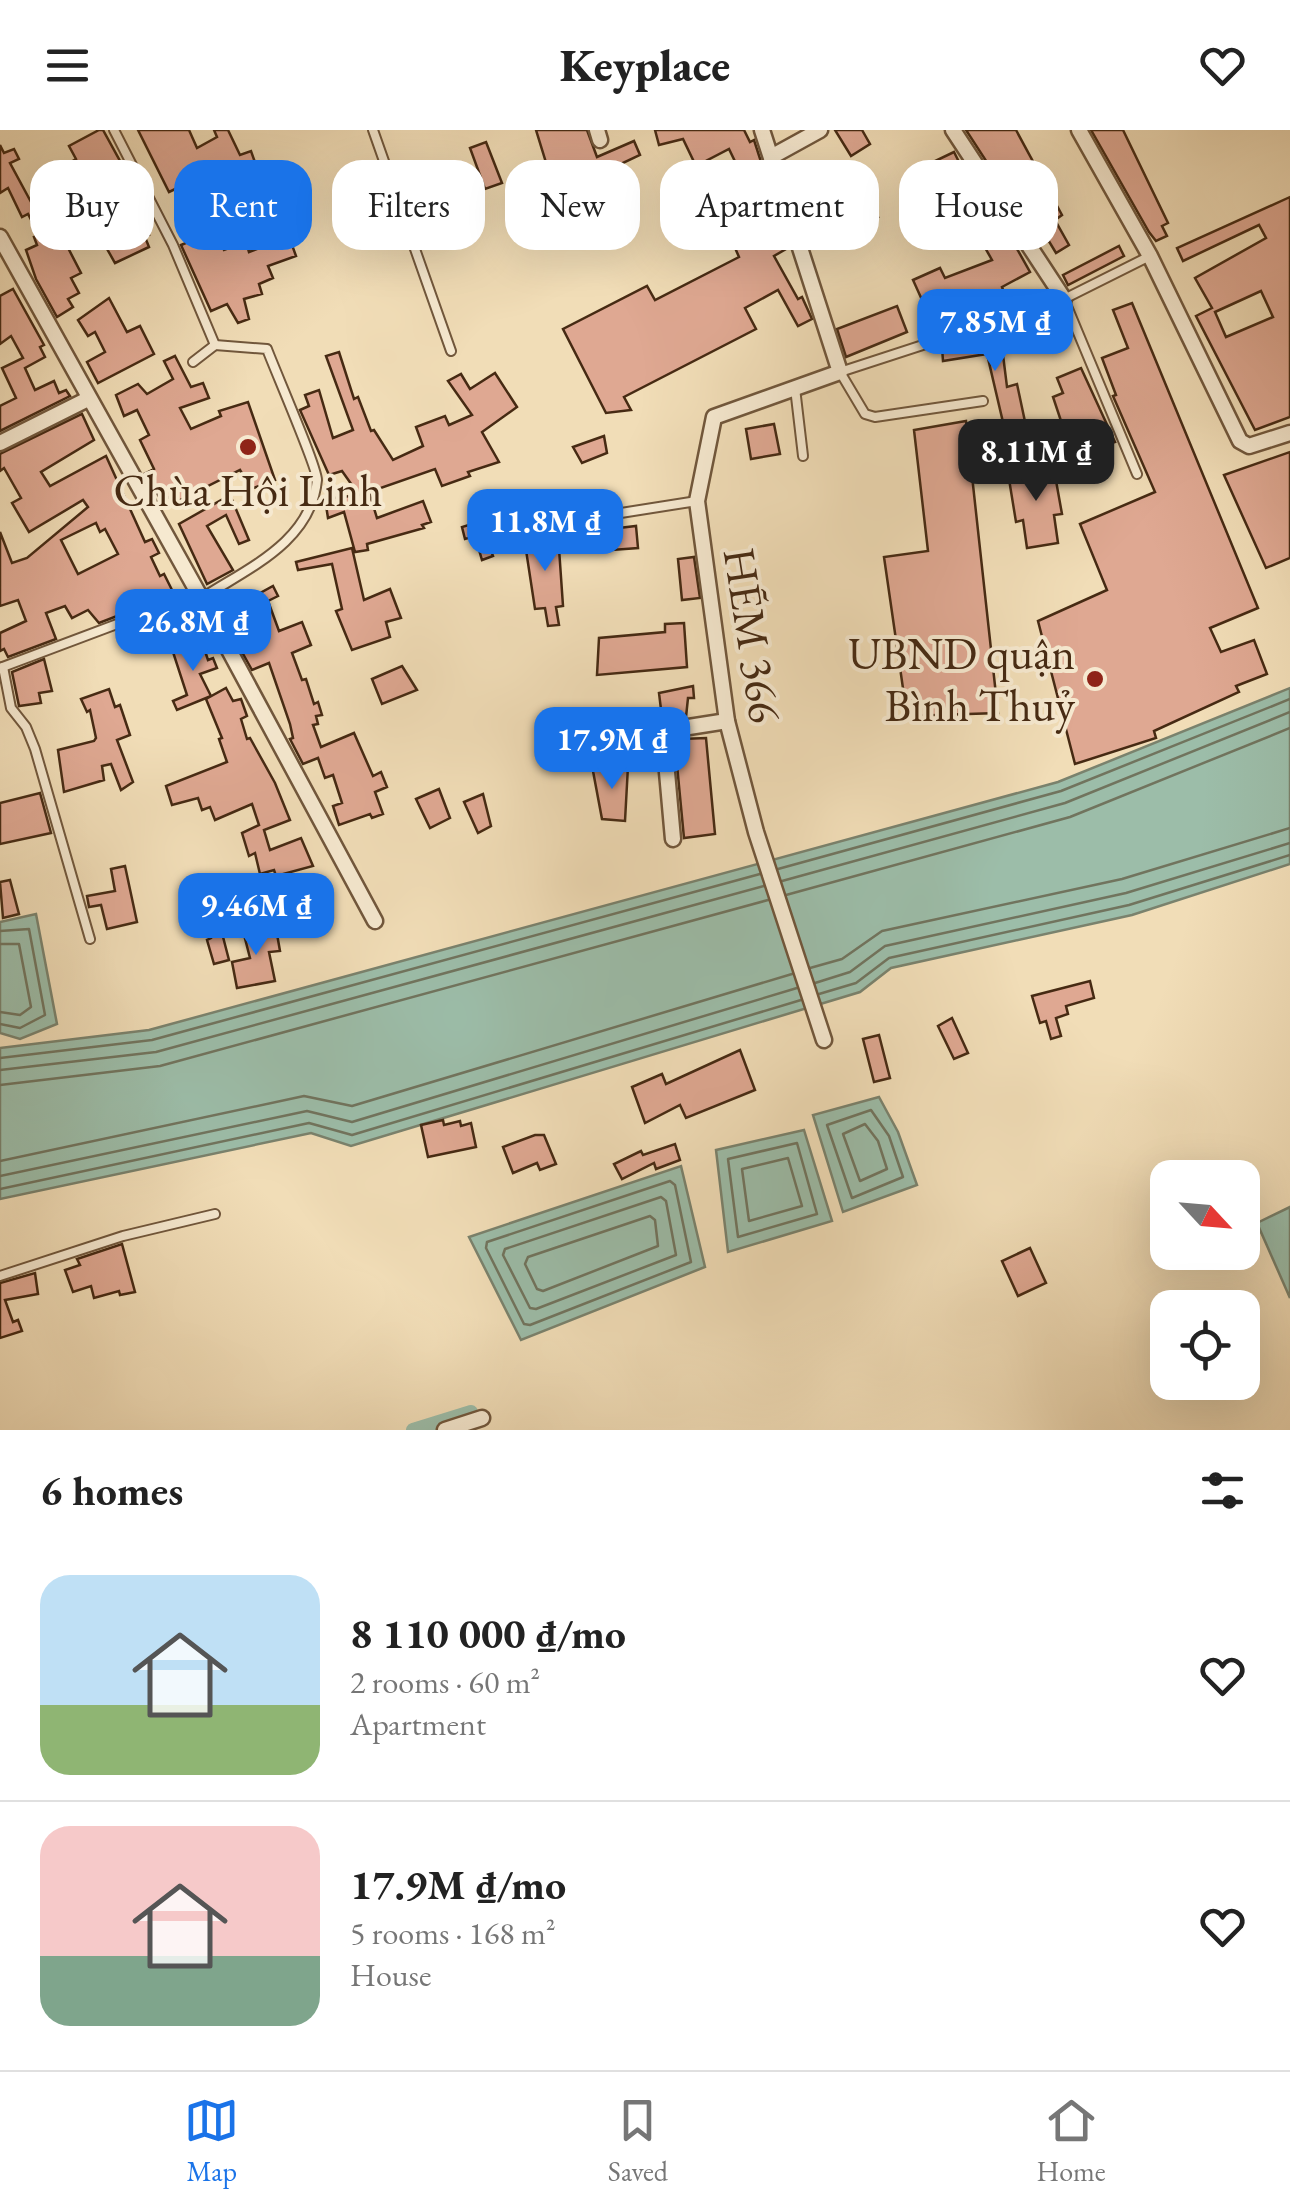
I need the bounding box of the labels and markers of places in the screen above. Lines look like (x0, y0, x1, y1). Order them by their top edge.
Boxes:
pin: 7.85M ₫ (903, 289, 1087, 374)
pin: 8.11M ₫ (944, 419, 1128, 504)
marker: Chùa Hội Linh (237, 436, 259, 458)
place label: Chùa Hội Linh (114, 461, 382, 519)
pin: 11.8M ₫ (453, 489, 637, 574)
pin: 26.8M ₫ (101, 589, 285, 674)
place label: UBND quận Bình Thuỷ (848, 624, 1075, 734)
marker: UBND quận Bình Thuỷ (1084, 668, 1106, 690)
pin: 17.9M ₫ (520, 707, 704, 792)
pin: 9.46M ₫ (164, 873, 348, 958)

